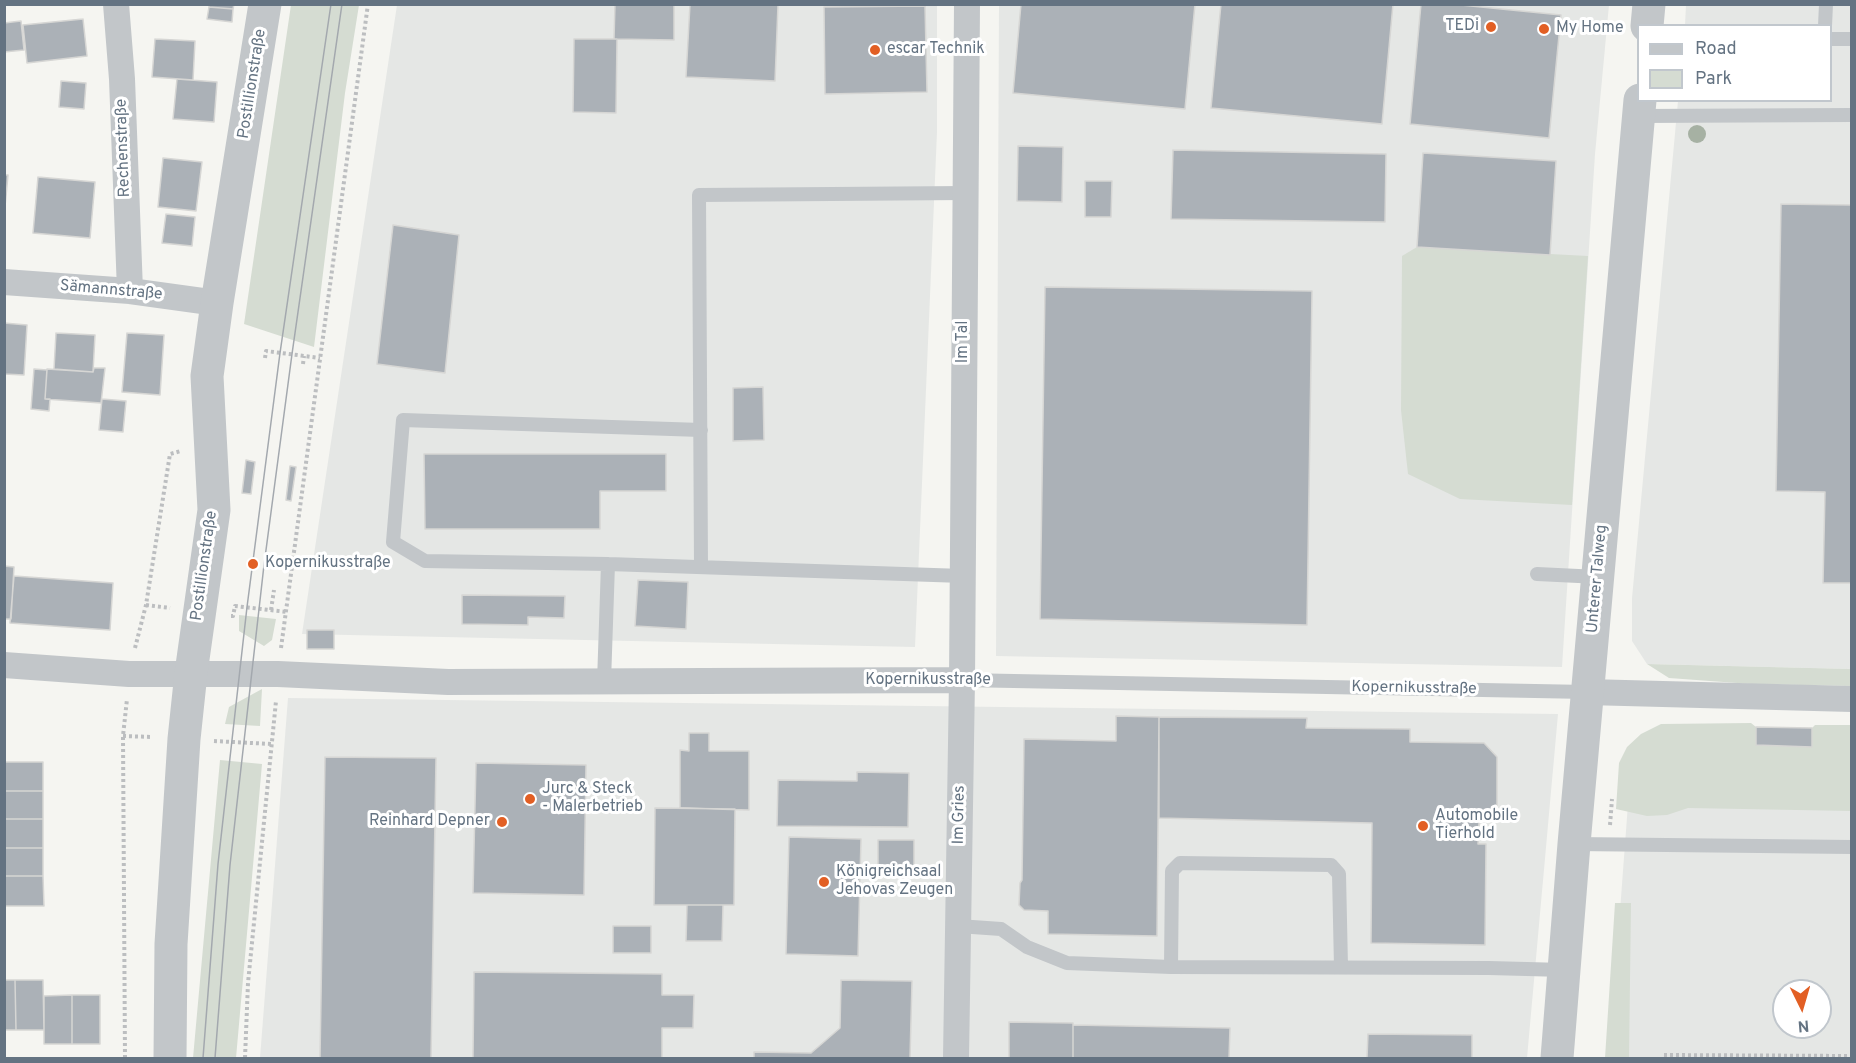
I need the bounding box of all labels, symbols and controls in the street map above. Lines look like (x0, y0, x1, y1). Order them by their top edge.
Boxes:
place label: TEDi (1445, 17, 1479, 37)
place label: My Home (1556, 19, 1624, 39)
marker: TEDi (1484, 20, 1498, 34)
marker: My Home (1537, 22, 1551, 36)
legend (1637, 24, 1832, 102)
street label: Postillionstraße (235, 28, 271, 140)
text: Road (1695, 38, 1737, 61)
place label: escar Technik (887, 40, 985, 60)
marker: escar Technik (868, 43, 882, 57)
text: Park (1695, 68, 1732, 91)
street label: Rechenstraße (113, 98, 135, 198)
street label: Sämannstraße (59, 277, 163, 305)
street label: Im Tal (954, 321, 974, 363)
street label: Postillionstraße (188, 510, 222, 622)
street label: Unterer Talweg (1584, 524, 1612, 634)
place label: Kopernikusstraße (265, 554, 391, 574)
marker: Kopernikusstraße (246, 557, 260, 571)
street label: Kopernikusstraße (865, 671, 991, 691)
street label: Kopernikusstraße (1351, 678, 1477, 700)
place label: Jurc & Steck - Malerbetrieb (542, 780, 643, 818)
street label: Im Gries (950, 785, 970, 845)
marker: Jurc & Steck - Malerbetrieb (523, 792, 537, 806)
place label: Automobile Tierhold (1435, 807, 1518, 845)
place label: Reinhard Depner (369, 812, 490, 832)
marker: Reinhard Depner (495, 815, 509, 829)
marker: Automobile Tierhold (1416, 819, 1430, 833)
place label: Königreichsaal Jehovas Zeugen (836, 863, 953, 901)
marker: Königreichsaal Jehovas Zeugen (817, 875, 831, 889)
north arrow (1772, 979, 1832, 1039)
text: N (1797, 1014, 1810, 1035)

